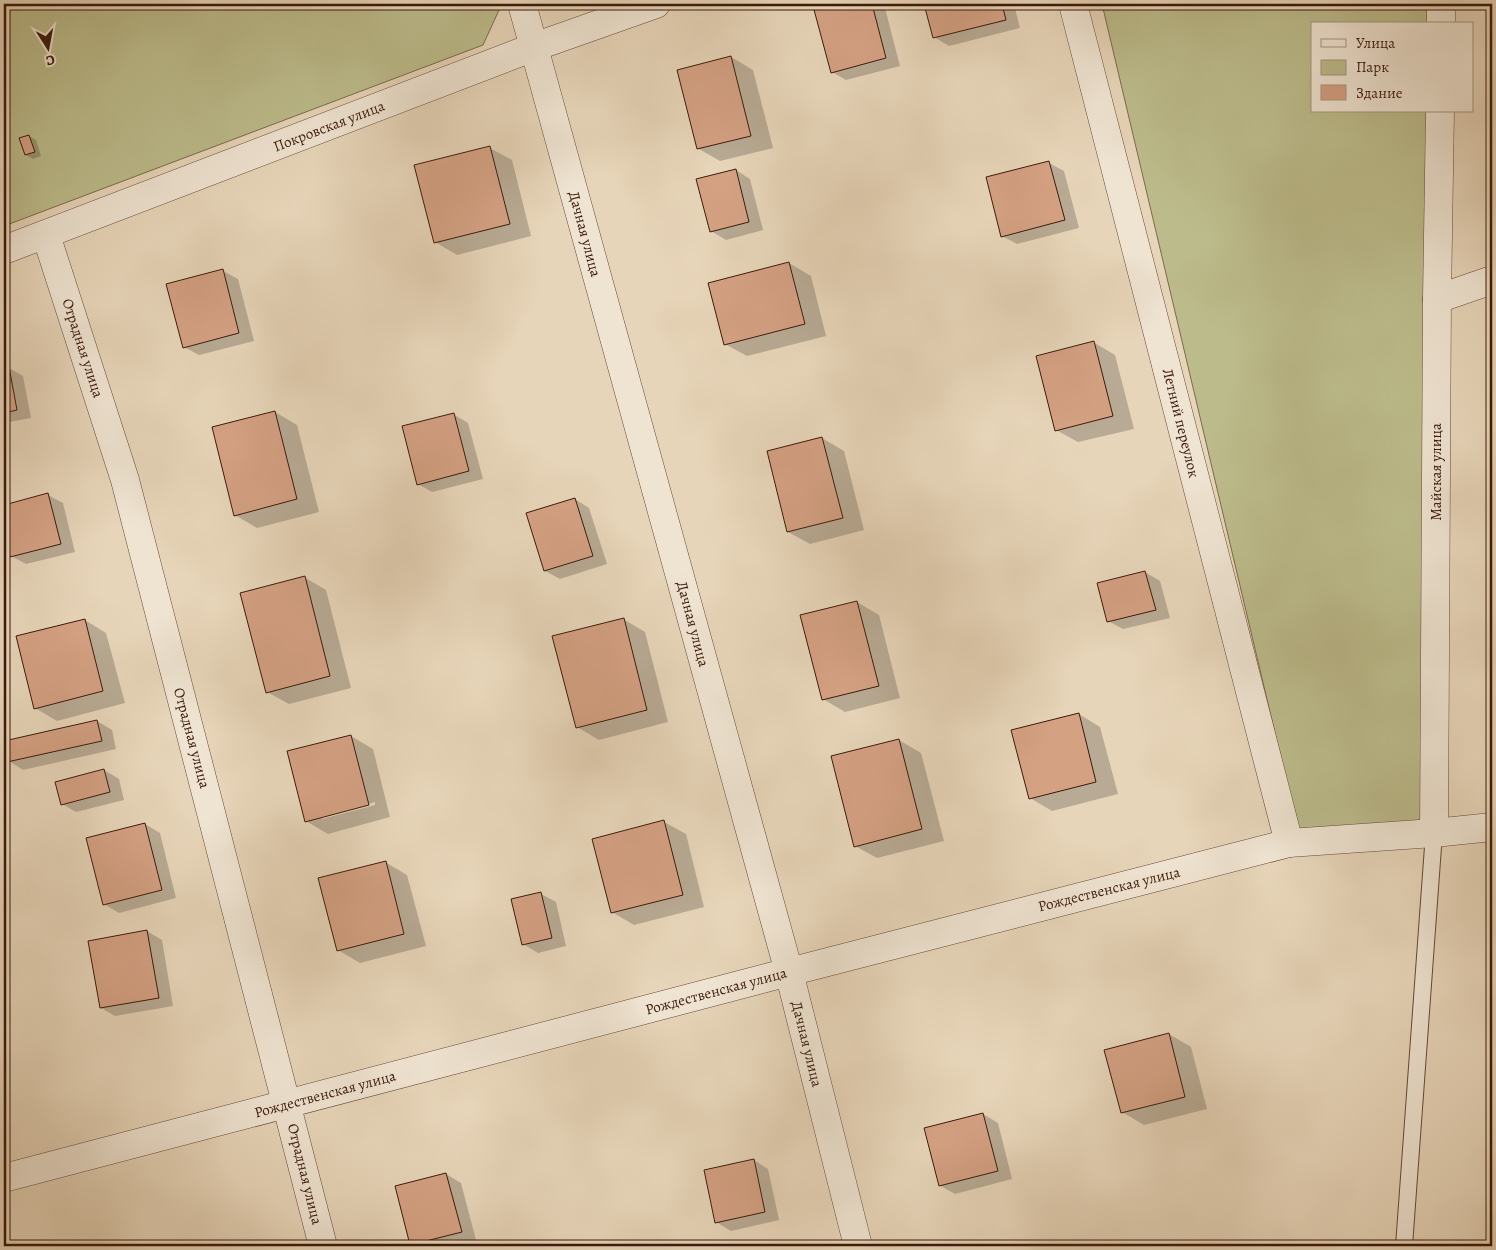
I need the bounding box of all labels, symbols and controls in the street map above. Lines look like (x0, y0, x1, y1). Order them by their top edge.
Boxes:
north arrow (22, 22, 72, 72)
legend (1311, 22, 1474, 112)
text: Улица (1356, 33, 1395, 53)
text: С (44, 50, 56, 70)
text: Парк (1356, 57, 1389, 77)
text: Здание (1356, 83, 1403, 103)
street label: Покровская улица (270, 96, 388, 156)
street label: Дачная улица (564, 189, 606, 279)
street label: Отрадная улица (58, 296, 109, 400)
street label: Летний переулок (1158, 366, 1204, 480)
street label: Майская улица (1426, 423, 1446, 521)
street label: Дачная улица (672, 579, 714, 669)
street label: Отрадная улица (169, 685, 215, 791)
street label: Рождественская улица (1036, 862, 1182, 916)
street label: Рождественская улица (643, 962, 789, 1020)
street label: Дачная улица (787, 999, 827, 1089)
street label: Рождественская улица (252, 1065, 398, 1123)
street label: Отрадная улица (283, 1121, 327, 1227)

